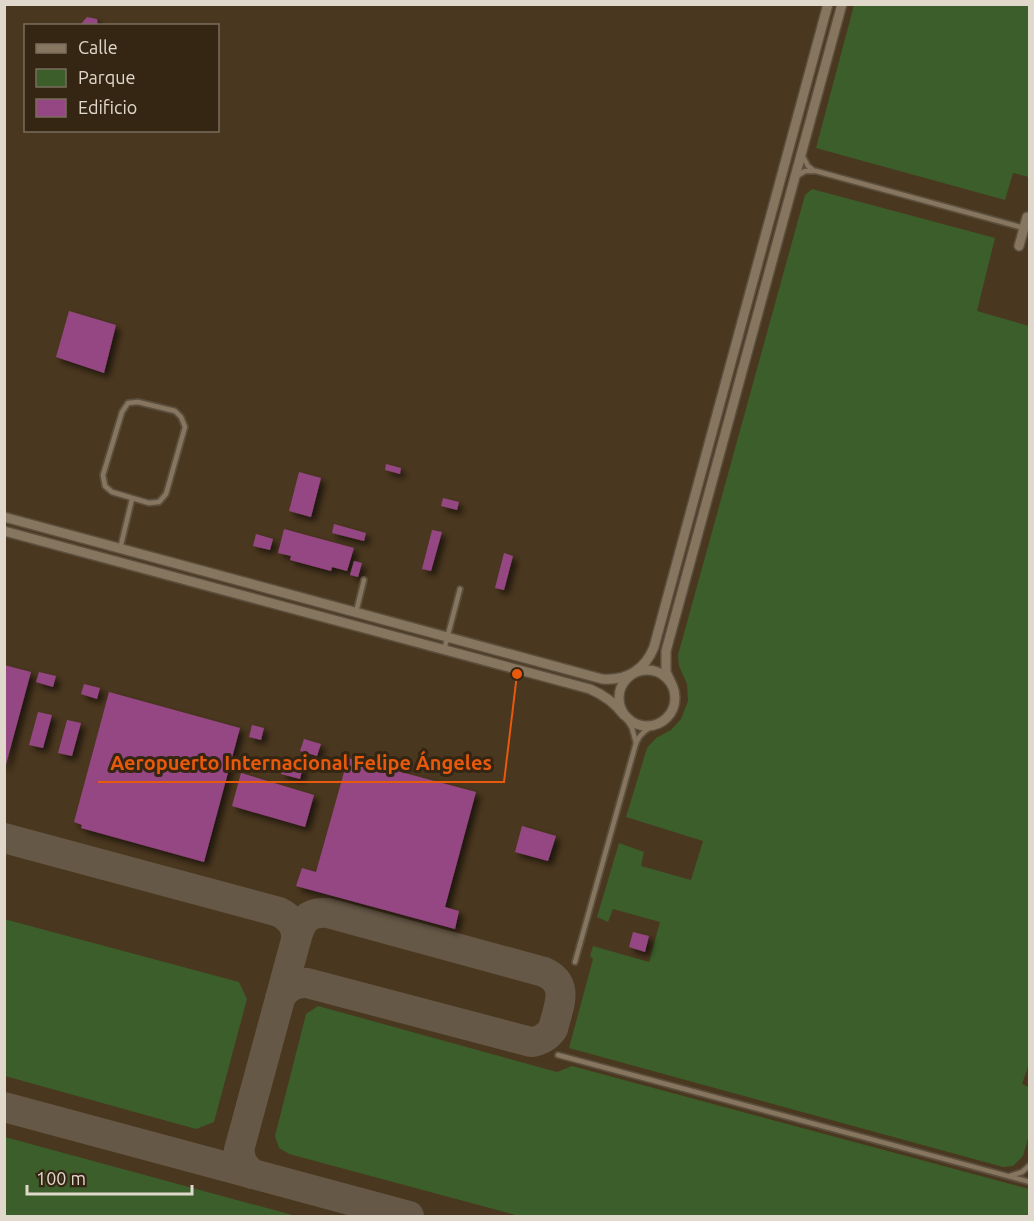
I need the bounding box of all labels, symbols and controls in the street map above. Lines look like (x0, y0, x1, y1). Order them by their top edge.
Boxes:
legend (24, 24, 219, 132)
text: Calle (78, 37, 118, 57)
text: Parque (78, 67, 135, 87)
text: Edificio (78, 97, 137, 117)
callout: Aeropuerto Internacional Felipe Ángeles (98, 744, 504, 782)
text: Aeropuerto Internacional Felipe Ángeles (110, 750, 492, 774)
scale bar (27, 1158, 192, 1196)
text: 100 m (36, 1168, 86, 1188)

